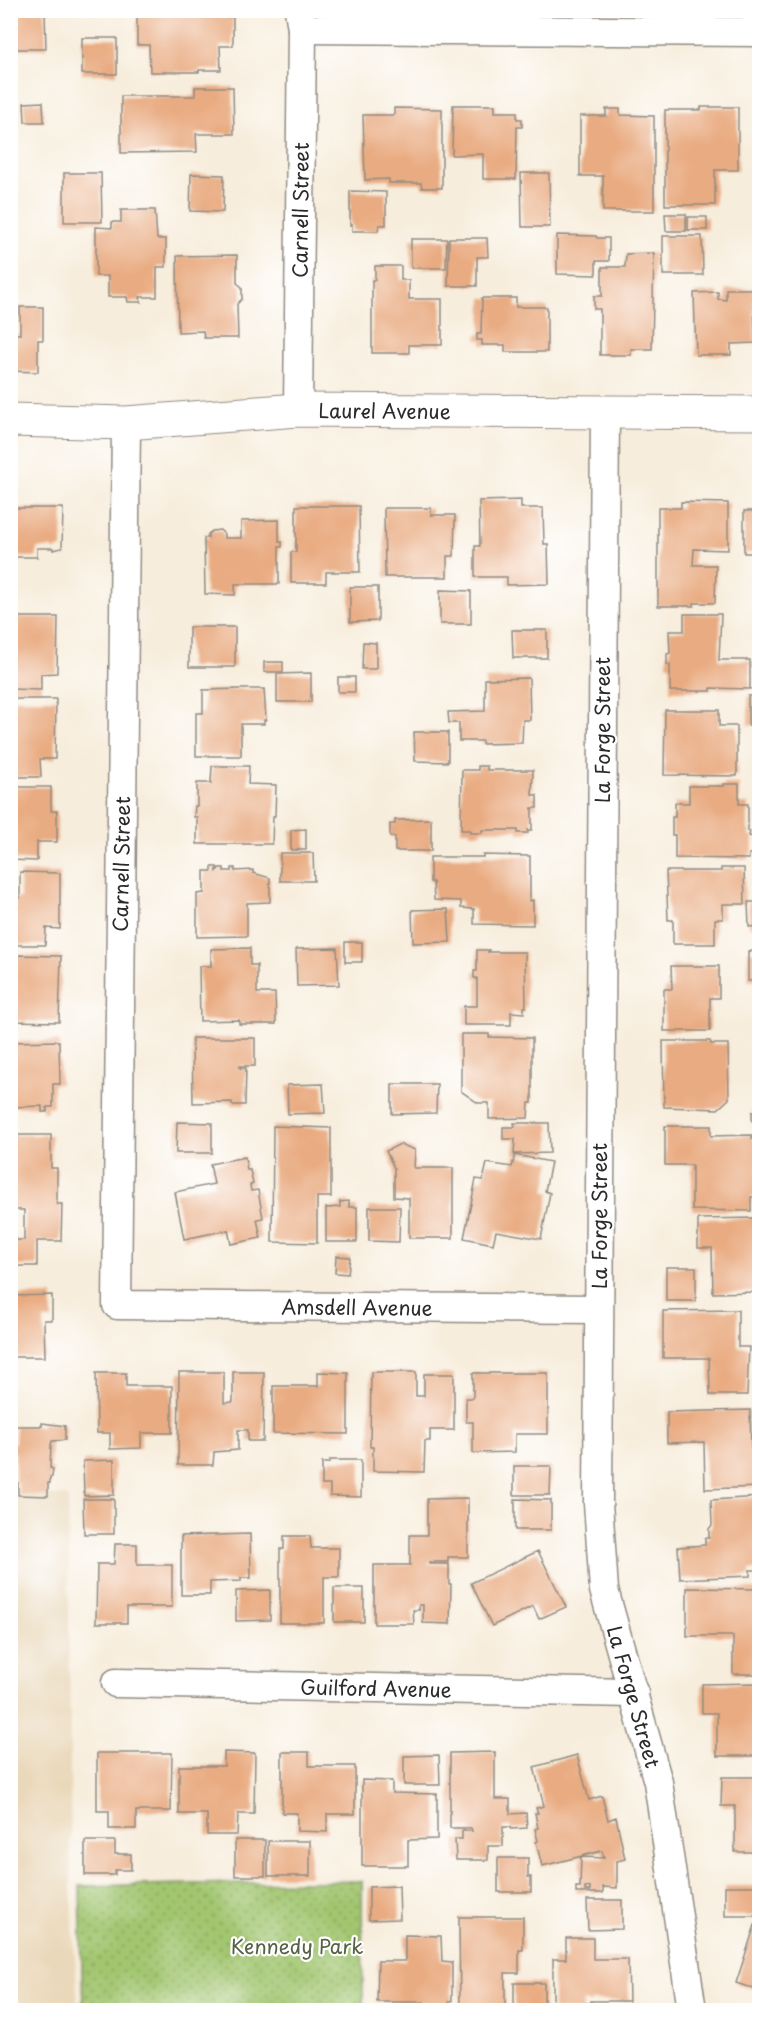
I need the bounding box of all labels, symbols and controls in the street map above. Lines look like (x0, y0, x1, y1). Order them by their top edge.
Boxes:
street label: Carnell Street (284, 142, 316, 278)
street label: Laurel Avenue (318, 395, 451, 426)
street label: La Forge Street (587, 657, 617, 803)
street label: Carnell Street (105, 796, 137, 932)
street label: La Forge Street (584, 1143, 614, 1289)
street label: Amsdell Avenue (281, 1291, 433, 1323)
street label: La Forge Street (600, 1622, 668, 1771)
street label: Guilford Avenue (300, 1672, 452, 1704)
park label: Kennedy Park (231, 1931, 363, 1961)

